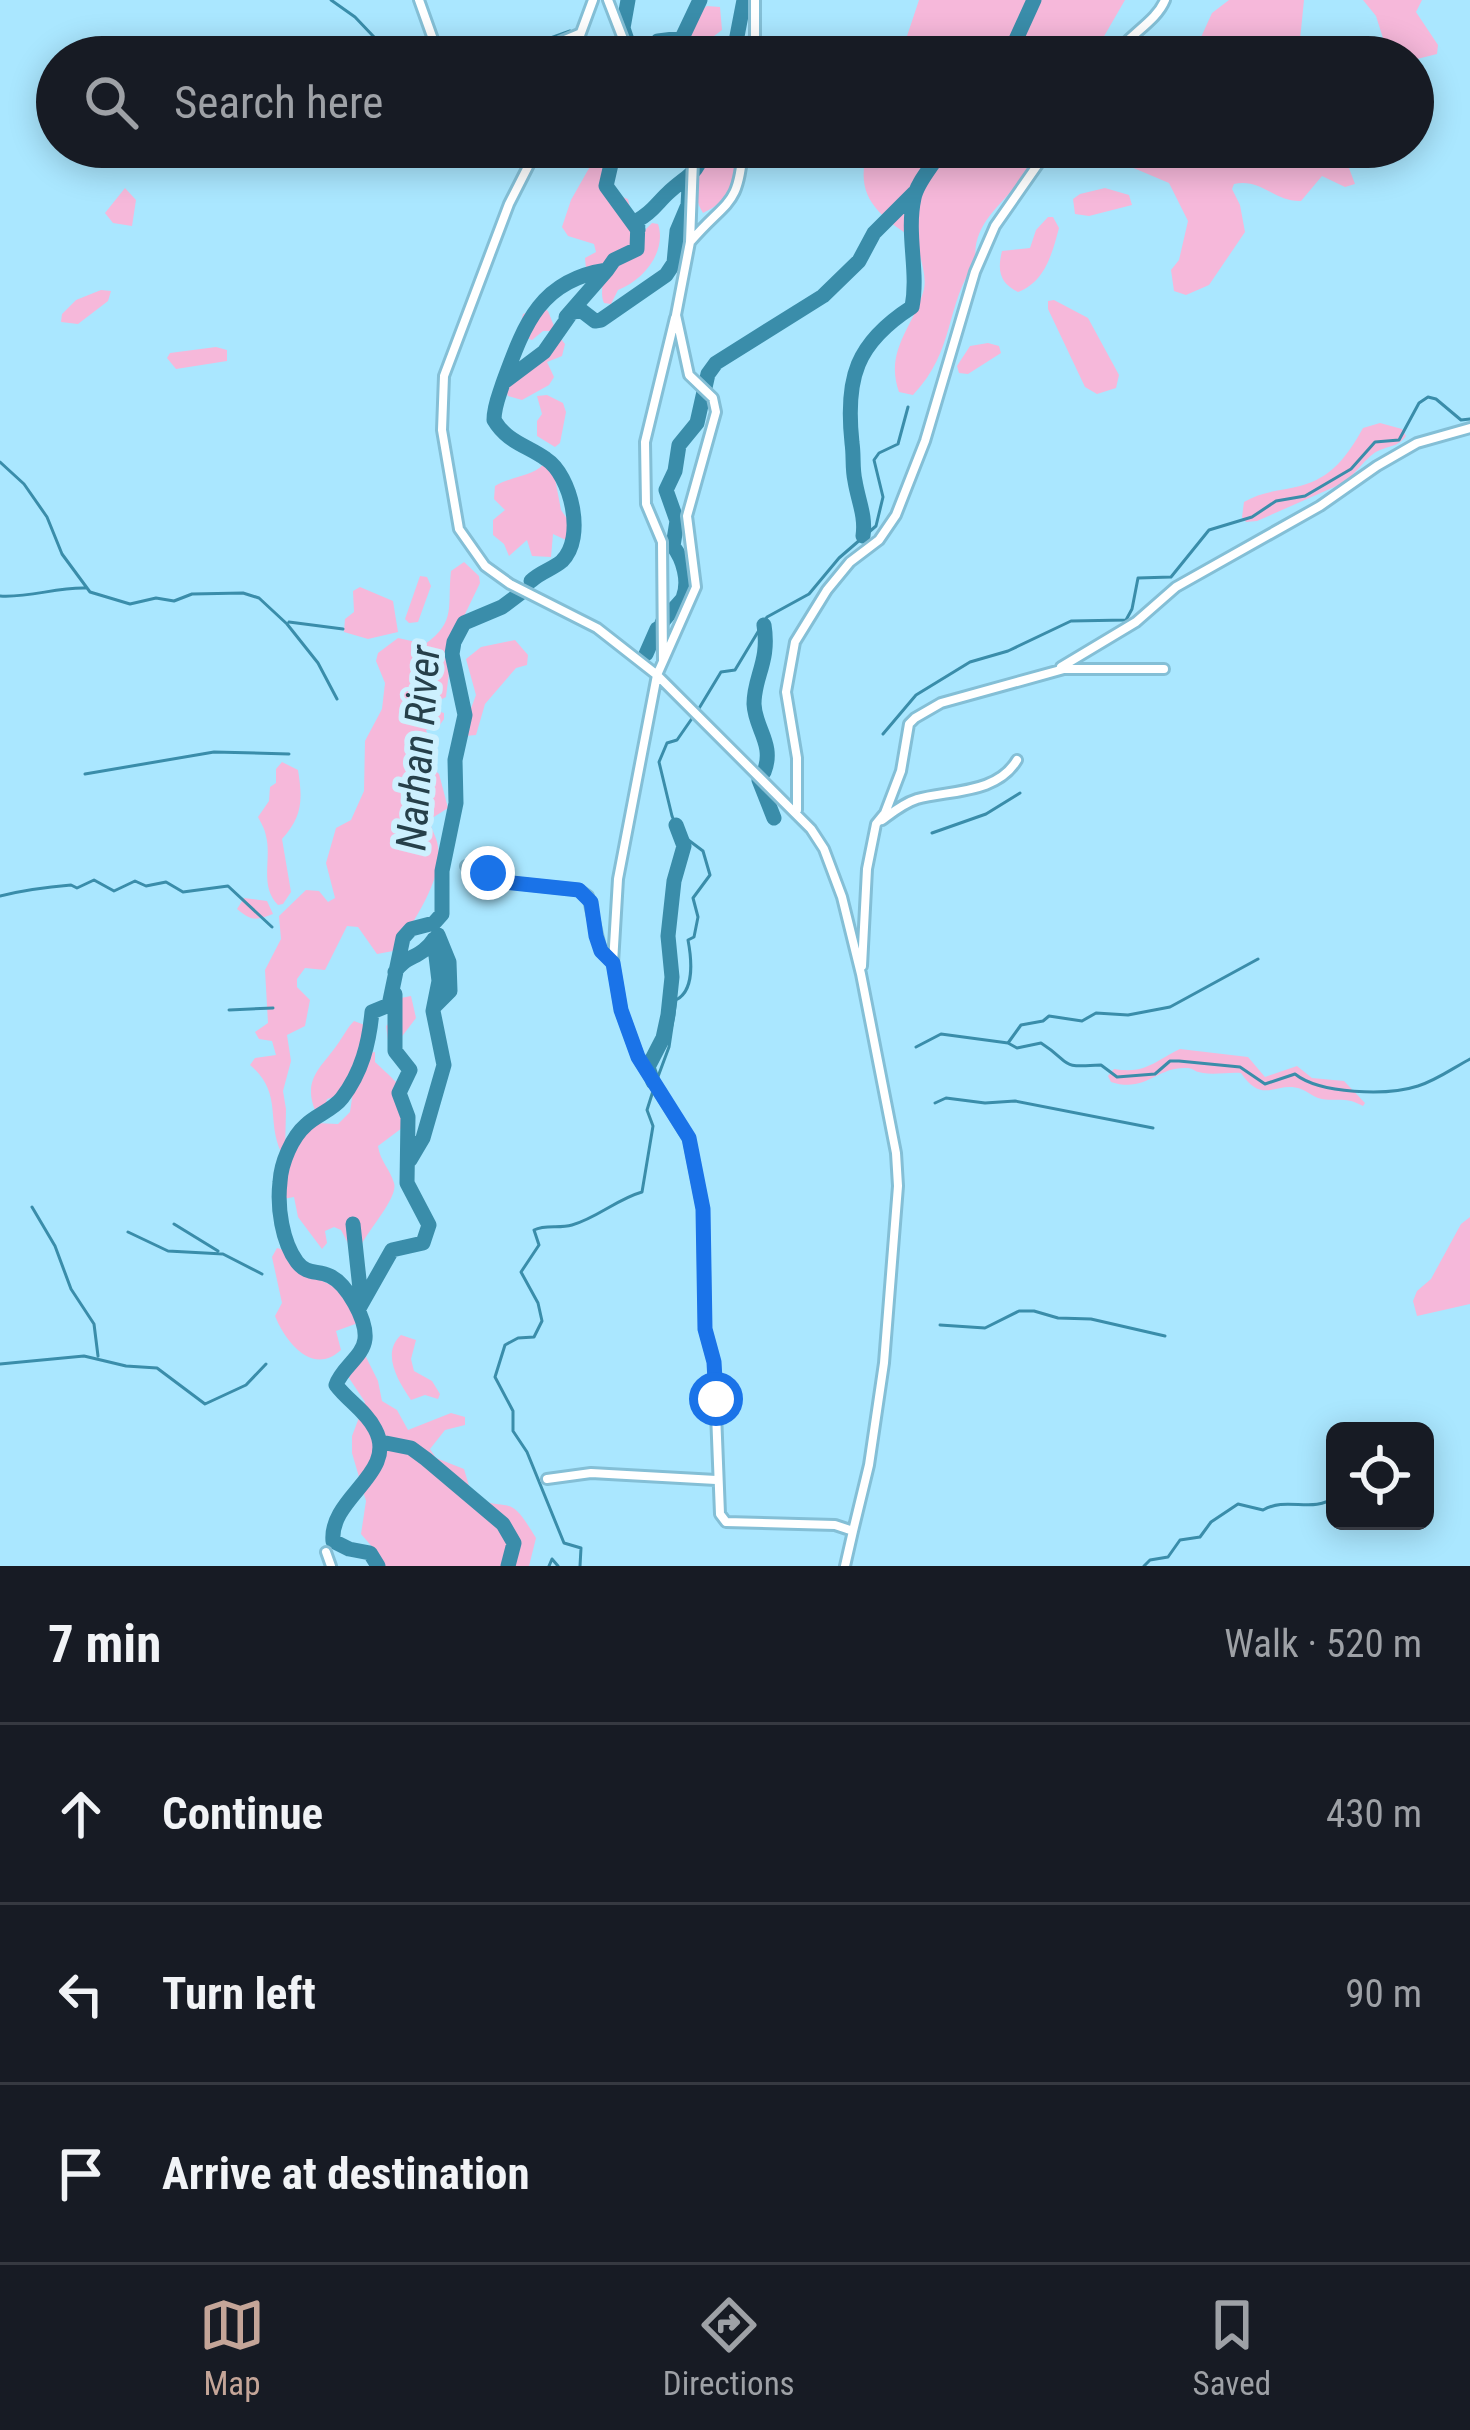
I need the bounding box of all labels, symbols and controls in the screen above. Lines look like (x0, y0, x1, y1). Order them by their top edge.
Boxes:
search box (36, 36, 1434, 168)
icon: search (78, 69, 144, 135)
text: Search here (174, 76, 383, 129)
water label: Narhan River (386, 642, 450, 852)
route end (461, 846, 515, 900)
route start (689, 1372, 743, 1426)
map controls (1326, 1422, 1434, 1530)
button: locate (1326, 1422, 1434, 1530)
text: 7 min (48, 1615, 161, 1674)
text: Walk · 520 m (1224, 1621, 1422, 1667)
icon: ahead (48, 1781, 114, 1847)
text: Continue (162, 1787, 323, 1840)
text: 430 m (1326, 1791, 1422, 1837)
icon: left (48, 1961, 114, 2027)
text: Turn left (162, 1967, 316, 2020)
text: 90 m (1345, 1971, 1422, 2017)
icon: arrive (48, 2141, 114, 2207)
text: Arrive at destination (162, 2147, 530, 2200)
tab: Map (199, 2292, 265, 2403)
tab: Directions (663, 2292, 795, 2403)
tab: Saved (1193, 2292, 1271, 2403)

